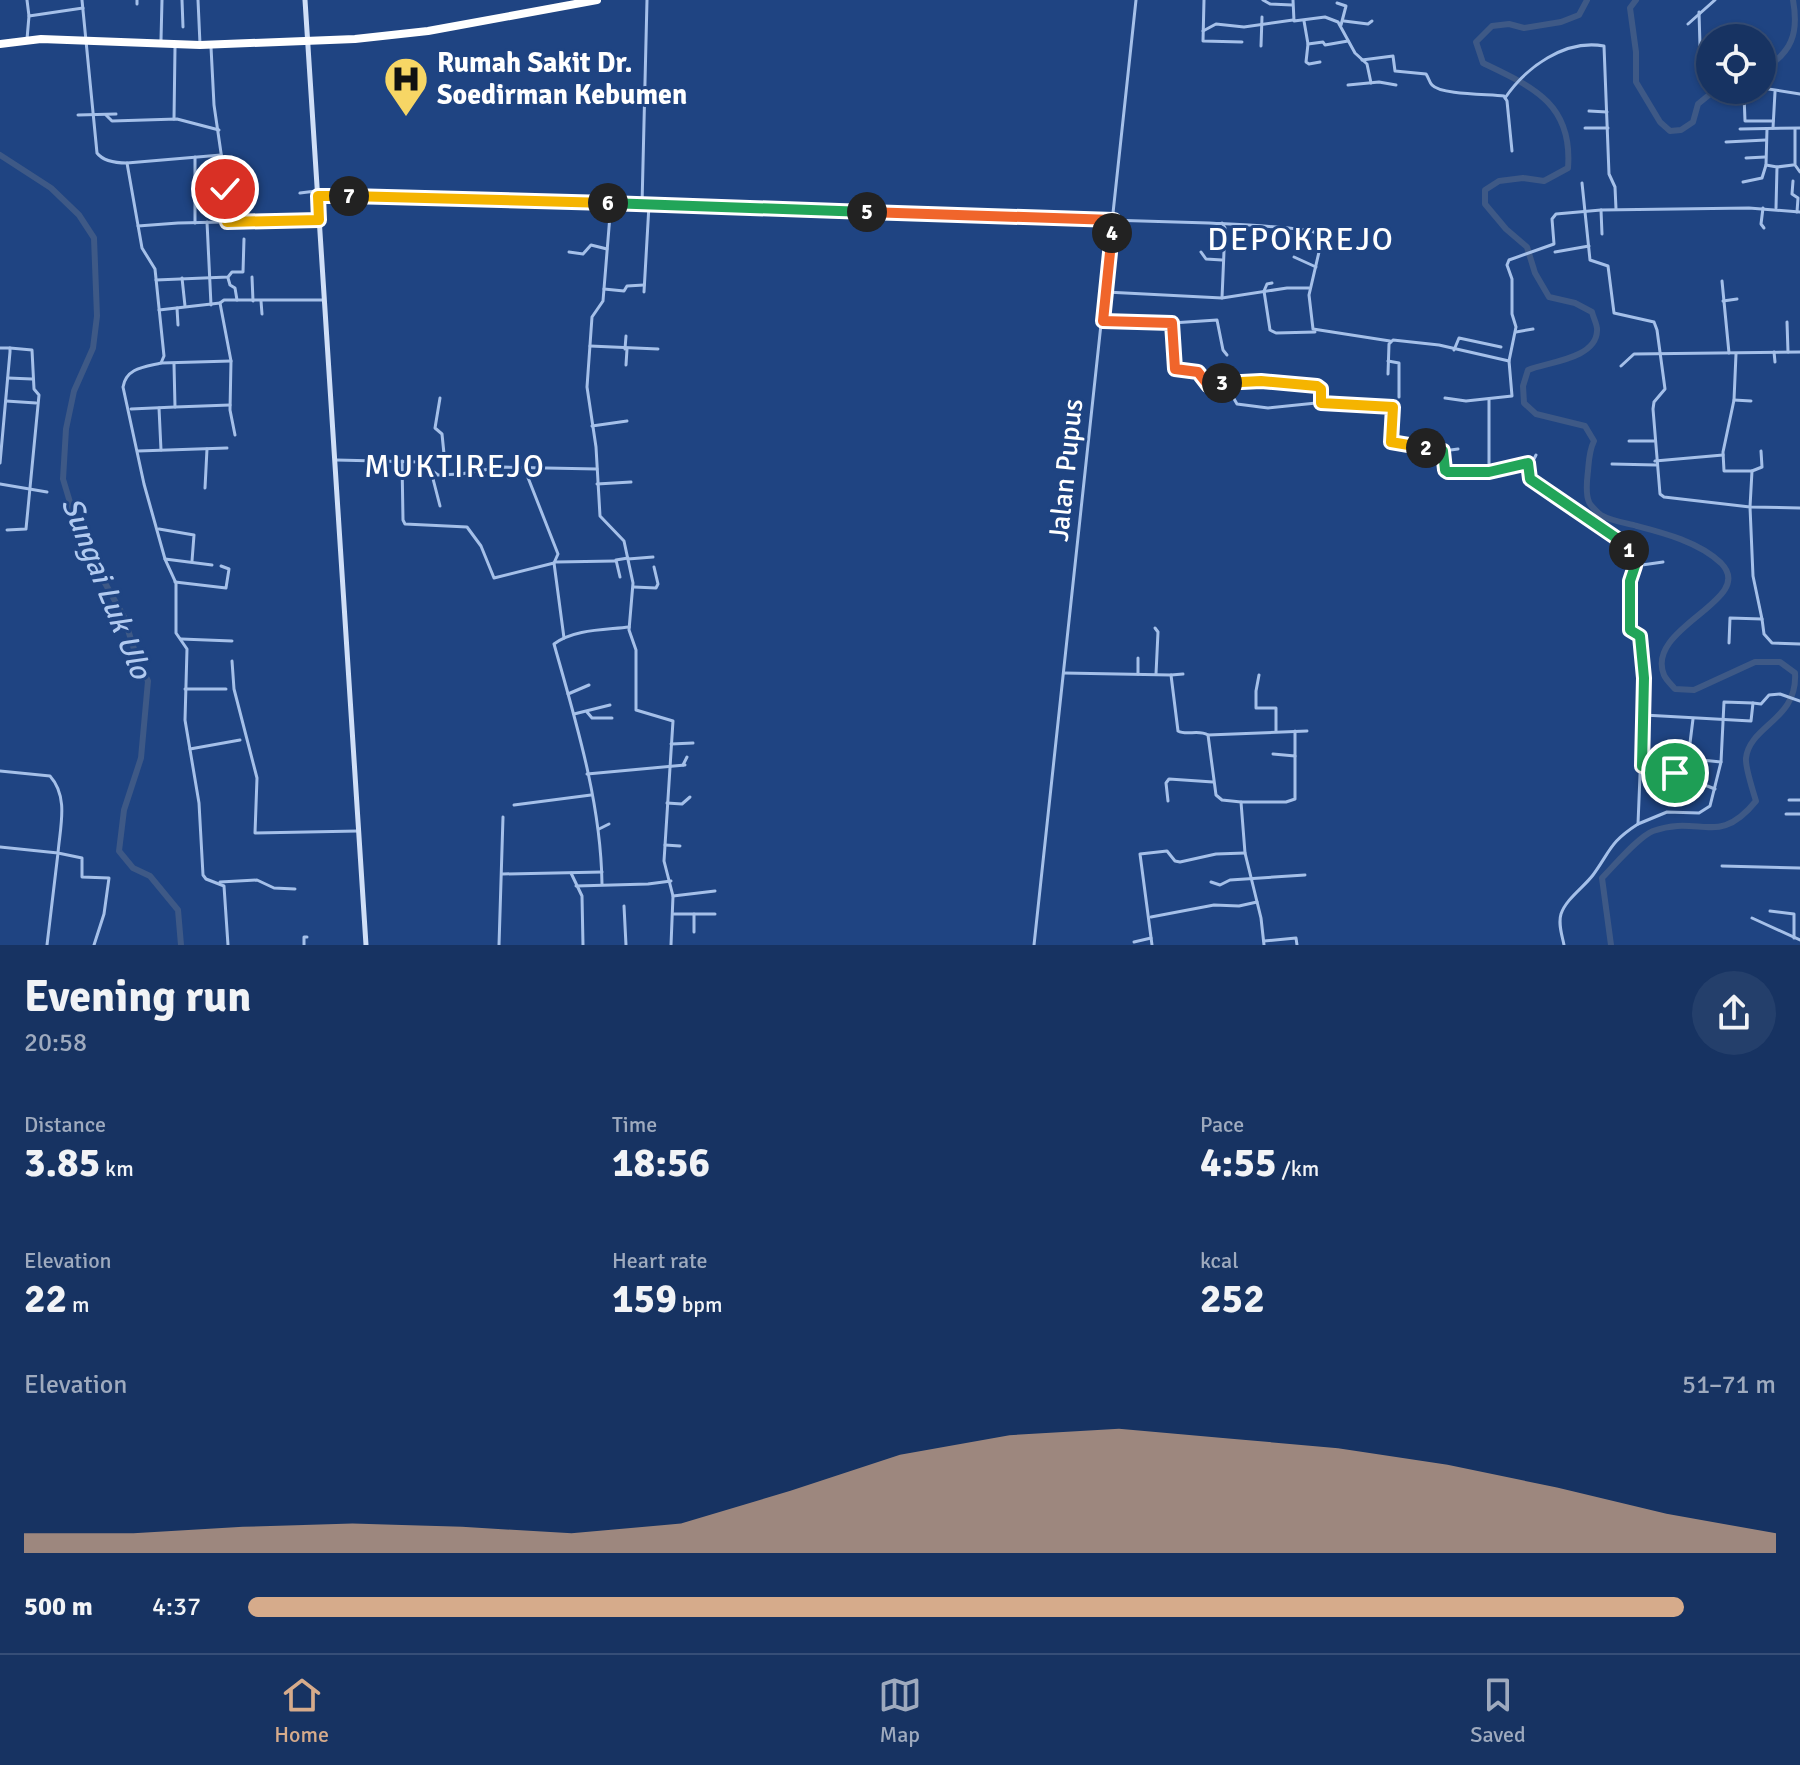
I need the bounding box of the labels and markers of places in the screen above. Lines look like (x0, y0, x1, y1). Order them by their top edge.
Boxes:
place label: Rumah Sakit Dr. Soedirman Kebumen (437, 46, 687, 112)
hospital icon: Rumah Sakit Dr. Soedirman Kebumen (382, 55, 430, 118)
pin (191, 155, 259, 223)
pin: 7 (329, 176, 369, 216)
pin: 6 (588, 183, 628, 223)
pin: 5 (847, 192, 887, 232)
pin: 4 (1092, 213, 1132, 253)
pin: 3 (1202, 363, 1242, 403)
pin: 2 (1406, 428, 1446, 468)
pin: 1 (1609, 530, 1649, 570)
pin (1641, 739, 1709, 807)

